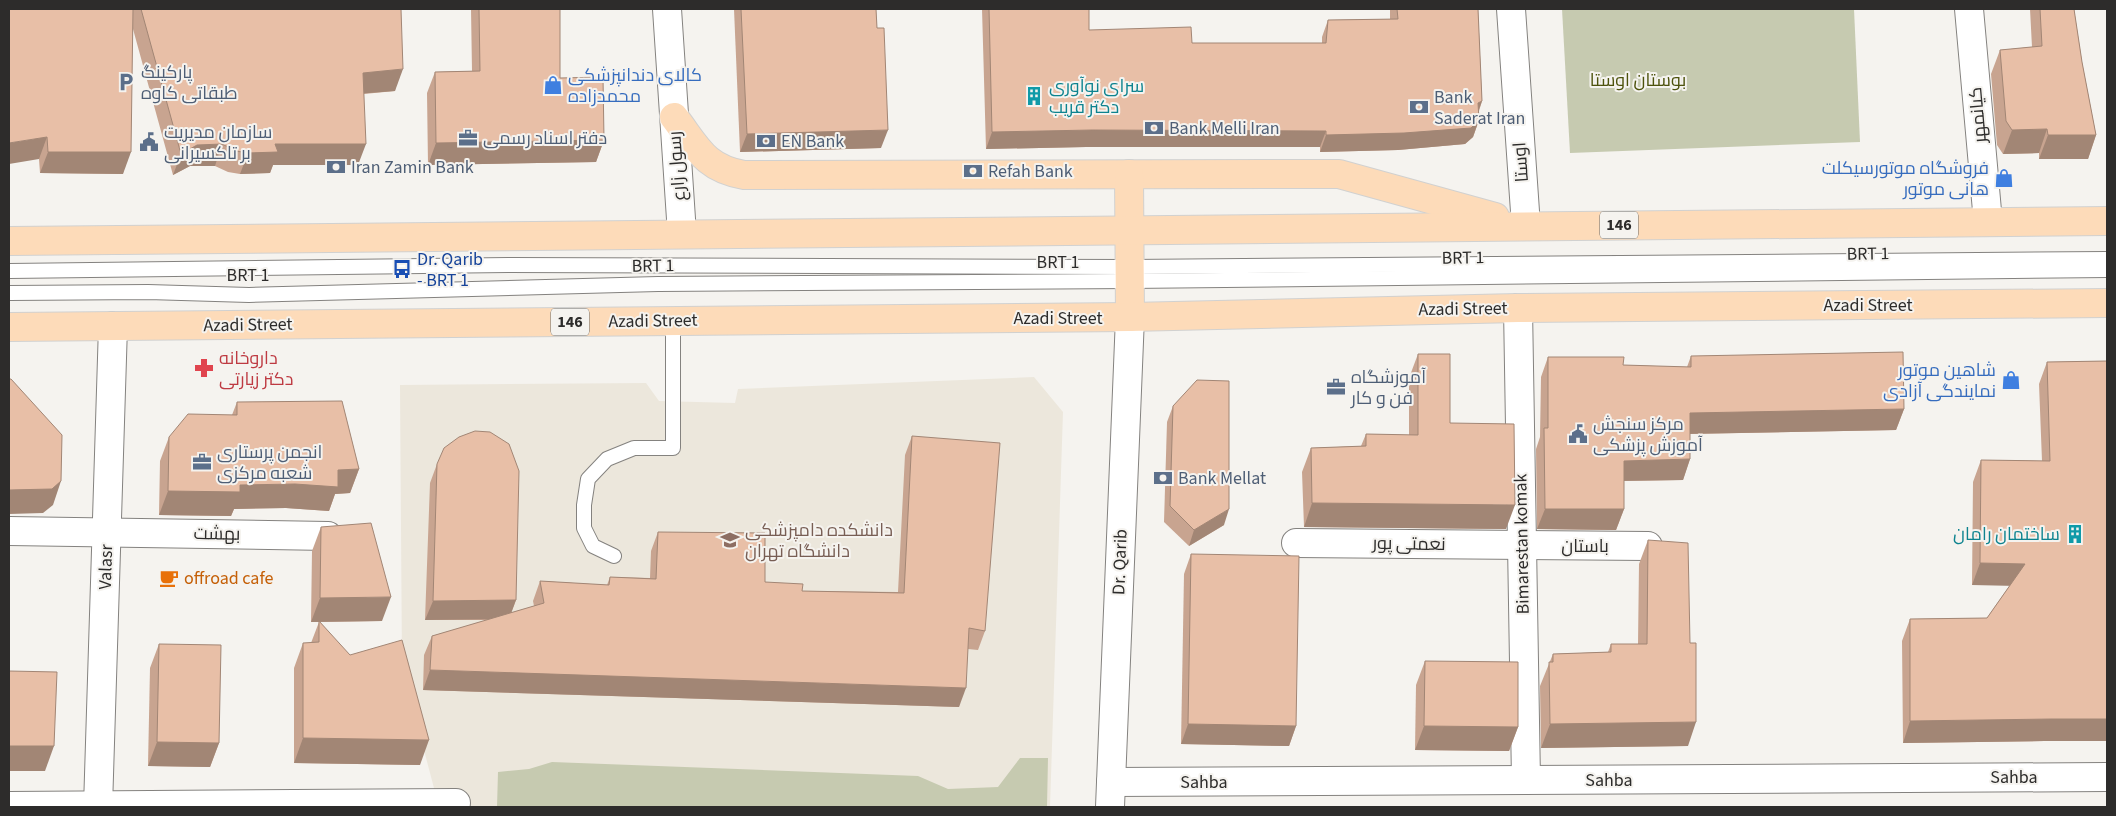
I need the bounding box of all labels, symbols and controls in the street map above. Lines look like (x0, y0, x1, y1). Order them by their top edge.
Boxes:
place label: پارکینگ طبقاتی کاوه (141, 60, 238, 106)
place label: کالاى دندانپزشکى محمدزاده (568, 63, 702, 109)
park label: بوستان اوستا (1590, 68, 1686, 93)
parking icon: پارکینگ طبقاتی کاوه (115, 71, 137, 93)
shop icon: کالاى دندانپزشکى محمدزاده (542, 74, 564, 96)
place label: سرای نوآوری دکتر قریب (1049, 74, 1144, 120)
building icon: سرای نوآوری دکتر قریب (1023, 85, 1045, 107)
place label: Bank Saderat Iran (1434, 85, 1525, 131)
street label: کیانمهر (1963, 86, 1993, 145)
bank icon: Bank Saderat Iran (1408, 96, 1430, 118)
place label: Bank Melli Iran (1169, 116, 1280, 141)
bank icon: Bank Melli Iran (1143, 117, 1165, 139)
place label: سازمان مدیریت بر تاکسیرانی (164, 120, 272, 166)
place label: دفتر اسناد رسمی (483, 126, 607, 151)
office icon: دفتر اسناد رسمی (457, 127, 479, 149)
place label: EN Bank (781, 129, 844, 154)
street label: رسول زارع (662, 130, 692, 202)
bank icon: EN Bank (755, 130, 777, 152)
public building icon: سازمان مدیریت بر تاکسیرانی (138, 131, 160, 153)
street label: اوستا (1507, 141, 1535, 183)
place label: Iran Zamin Bank (351, 155, 474, 180)
bank icon: Iran Zamin Bank (325, 156, 347, 178)
place label: فروشگاه موتورسیکلت هانی موتور (1822, 156, 1989, 202)
place label: Refah Bank (988, 159, 1073, 184)
bank icon: Refah Bank (962, 160, 984, 182)
shop icon: فروشگاه موتورسیکلت هانی موتور (1993, 167, 2015, 189)
road number: 146 (1600, 212, 1638, 238)
street label: BRT 1 (1846, 241, 1890, 267)
street label: BRT 1 (1441, 245, 1485, 271)
place label: Dr. Qarib - BRT 1 (417, 247, 483, 293)
street label: BRT 1 (1037, 250, 1079, 275)
street label: BRT 1 (631, 253, 675, 279)
bus stop icon: Dr. Qarib - BRT 1 (391, 258, 413, 280)
street label: BRT 1 (227, 263, 269, 288)
street label: Azadi Street (1823, 293, 1913, 318)
street label: Azadi Street (1418, 296, 1508, 322)
street label: Azadi Street (1013, 306, 1103, 331)
road number: 146 (551, 308, 589, 336)
street label: Azadi Street (608, 308, 698, 334)
street label: Azadi Street (203, 312, 293, 338)
place label: داروخانه دکتر زیارتی (219, 346, 294, 392)
pharmacy icon: داروخانه دکتر زیارتی (193, 357, 215, 379)
place label: شاهین موتور نمایندگی آزادی (1883, 358, 1996, 404)
place label: آموزشگاه فن و کار (1350, 365, 1426, 411)
shop icon: شاهین موتور نمایندگی آزادی (2000, 369, 2022, 391)
office icon: آموزشگاه فن و کار (1325, 376, 1347, 398)
place label: مرکز سنجش آموزش پزشکی (1593, 412, 1703, 458)
public building icon: مرکز سنجش آموزش پزشکی (1567, 423, 1589, 445)
place label: انجمن پرستاری شعبه مرکزی (217, 440, 322, 486)
office icon: انجمن پرستاری شعبه مرکزی (191, 451, 213, 473)
place label: Bank Mellat (1178, 466, 1266, 491)
bank icon: Bank Mellat (1152, 467, 1174, 489)
street label: Bimarestan komak (1508, 473, 1536, 615)
place label: دانشکده دامپزشکی دانشگاه تهران (745, 518, 893, 564)
street label: بهشت (193, 521, 241, 547)
place label: ساختمان رامان (1953, 522, 2060, 547)
building icon: ساختمان رامان (2064, 523, 2086, 545)
school or university icon: دانشکده دامپزشکی دانشگاه تهران (719, 529, 741, 551)
street label: Dr. Qarib (1106, 529, 1134, 595)
street label: نعمتی پور (1371, 531, 1446, 557)
street label: باستان (1561, 534, 1609, 559)
street label: Valasr (93, 543, 119, 590)
place label: offroad cafe (184, 566, 274, 591)
cafe icon: offroad cafe (158, 567, 180, 589)
street label: Sahba (1990, 765, 2038, 790)
street label: Sahba (1585, 768, 1633, 793)
street label: Sahba (1180, 770, 1228, 795)

